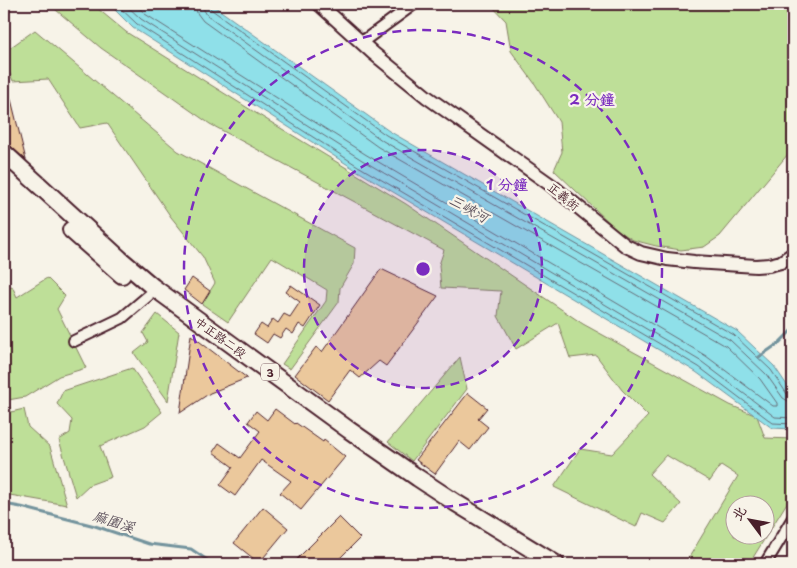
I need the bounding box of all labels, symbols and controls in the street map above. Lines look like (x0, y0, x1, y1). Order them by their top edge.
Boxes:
text: 2 分鐘 (569, 87, 615, 110)
text: 1 分鐘 (486, 172, 528, 195)
street label: 正義街 (544, 178, 584, 214)
water label: 三峽河 (446, 189, 494, 228)
centre of rings (414, 260, 432, 278)
street label: 中正路二段 (191, 312, 251, 362)
road number: 3 (261, 364, 279, 381)
north arrow (724, 496, 774, 546)
text: 北 (726, 501, 751, 524)
water label: 麻園溪 (91, 505, 138, 538)

